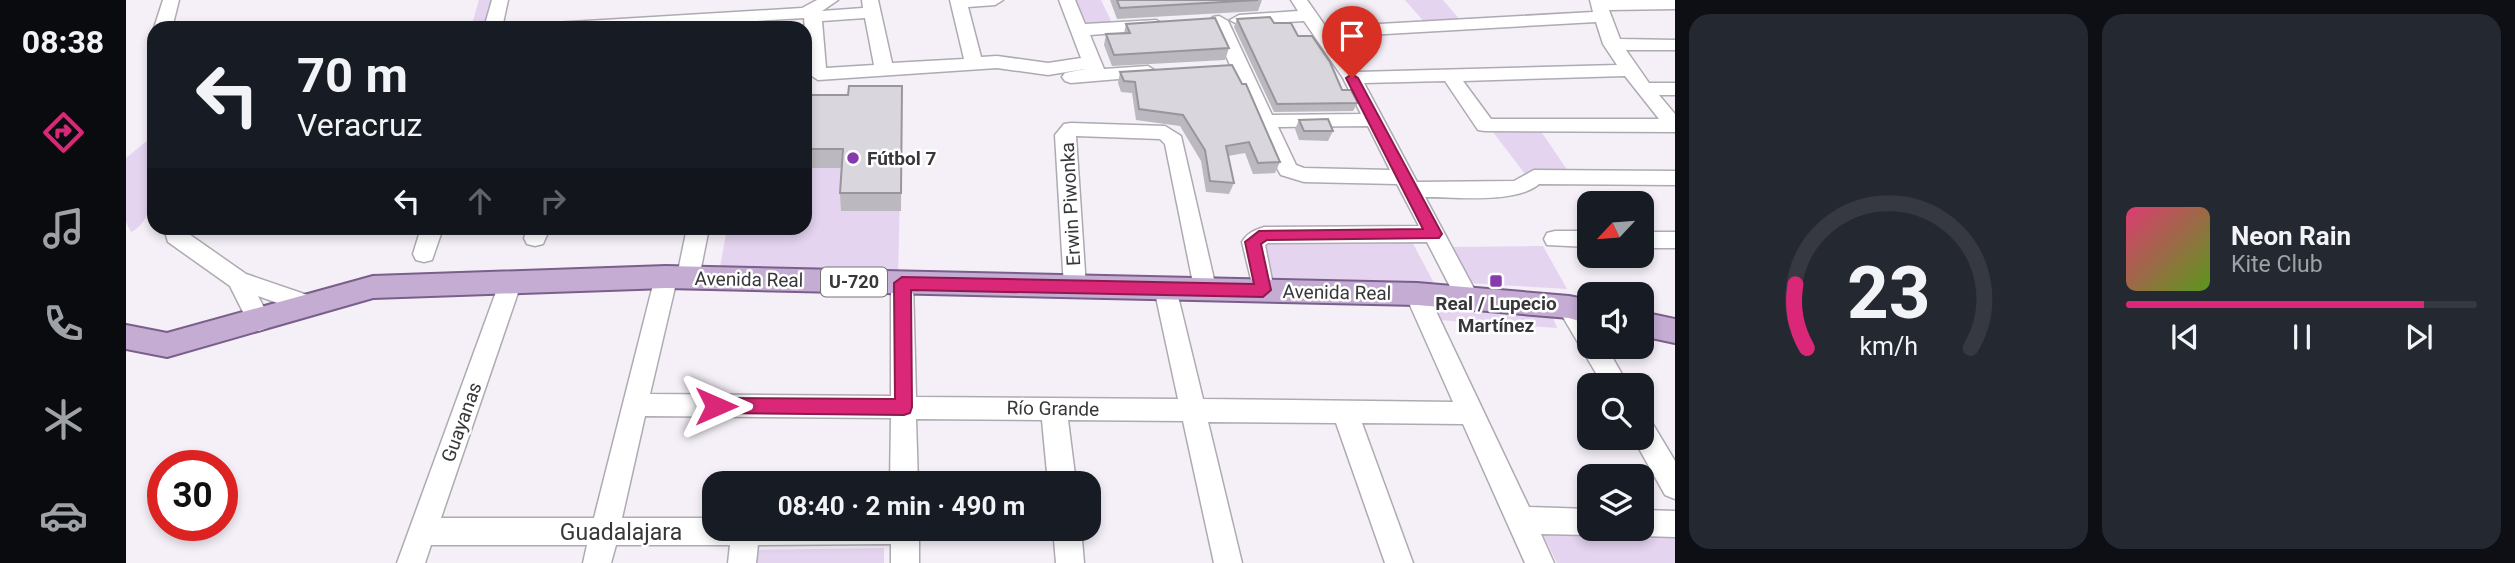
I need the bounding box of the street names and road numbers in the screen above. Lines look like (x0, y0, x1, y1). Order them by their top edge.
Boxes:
street label: Erwin Piwonka (1056, 142, 1085, 266)
street label: Avenida Real (694, 267, 804, 292)
road number: U-720 (821, 268, 887, 296)
street label: Avenida Real (1282, 280, 1392, 305)
street label: Guayanas (436, 379, 487, 465)
street label: Río Grande (1007, 396, 1099, 421)
street label: Guadalajara (560, 519, 682, 546)

